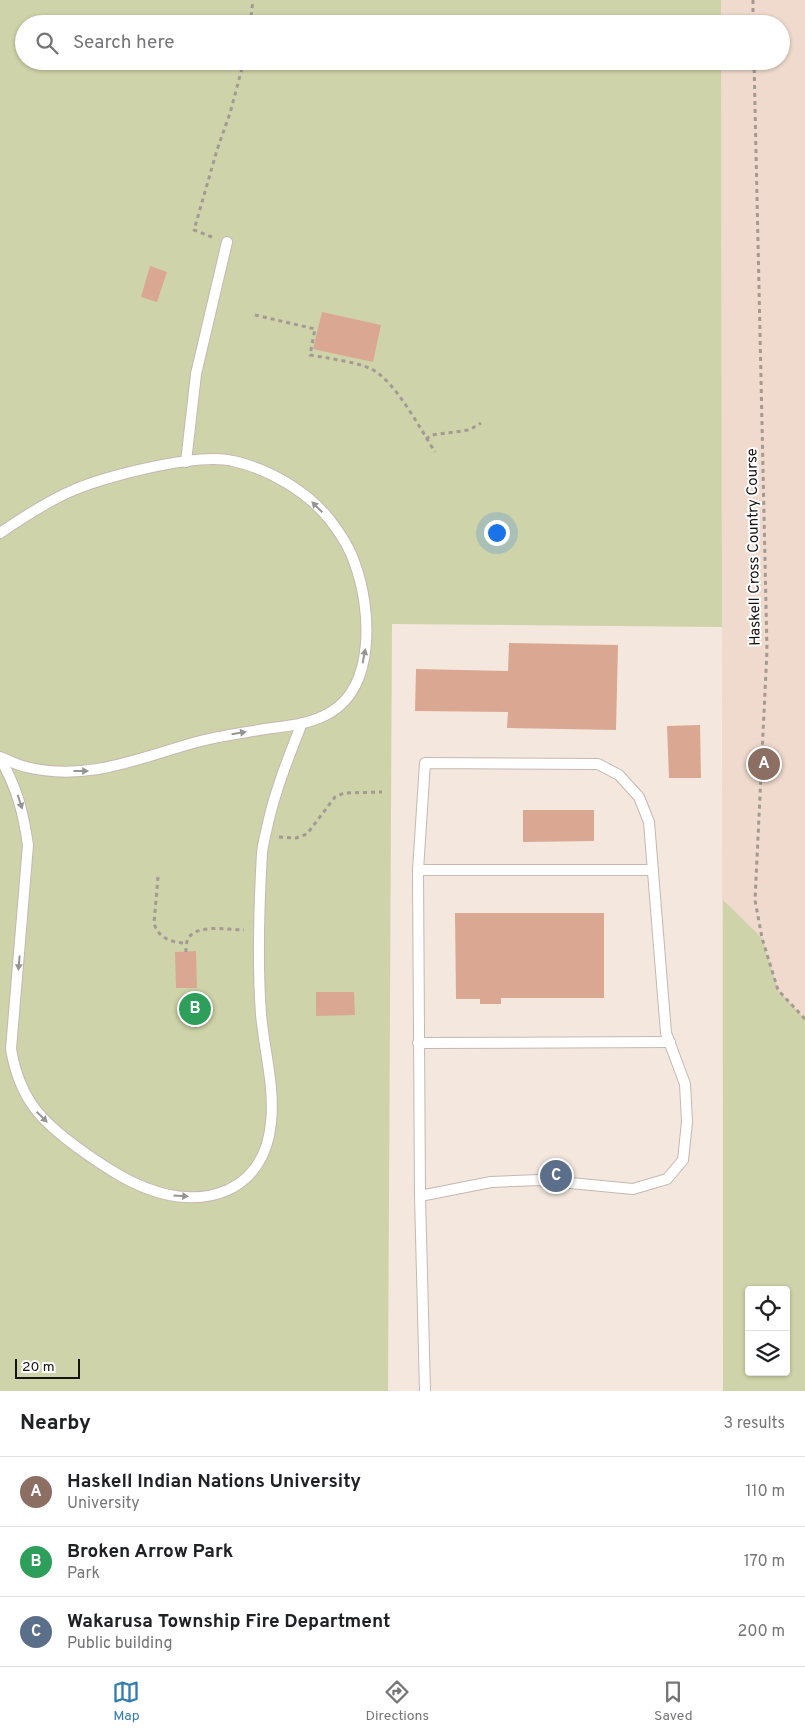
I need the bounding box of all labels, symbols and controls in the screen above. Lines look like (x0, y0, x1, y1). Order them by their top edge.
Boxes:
search box (15, 15, 790, 70)
icon: search (33, 29, 61, 57)
text: Search here (73, 31, 175, 55)
street label: Haskell Cross Country Course (743, 448, 766, 646)
one-way arrow (312, 502, 324, 514)
your location (484, 520, 510, 546)
one-way arrow (360, 649, 368, 664)
one-way arrow (231, 729, 247, 737)
pin: A (748, 745, 780, 783)
one-way arrow (74, 767, 90, 775)
one-way arrow (17, 795, 24, 810)
one-way arrow (15, 956, 23, 972)
pin: B (179, 990, 211, 1028)
one-way arrow (36, 1111, 48, 1123)
pin: C (540, 1157, 572, 1195)
one-way arrow (173, 1193, 189, 1201)
map controls (745, 1286, 790, 1376)
button: locate (745, 1286, 790, 1331)
button: layers (745, 1331, 790, 1376)
scale bar (15, 1356, 80, 1379)
text: 20 m (22, 1359, 55, 1376)
text: Nearby (20, 1410, 91, 1437)
text: 3 results (723, 1414, 785, 1434)
text: Haskell Indian Nations University (67, 1470, 361, 1494)
text: A (30, 1482, 42, 1502)
text: 110 m (745, 1482, 785, 1502)
text: University (67, 1494, 140, 1514)
text: Broken Arrow Park (67, 1540, 233, 1564)
text: B (30, 1552, 42, 1572)
text: 170 m (744, 1552, 785, 1572)
text: Park (67, 1564, 100, 1584)
text: Wakarusa Township Fire Department (67, 1610, 390, 1634)
text: C (31, 1622, 41, 1642)
text: 200 m (737, 1622, 785, 1642)
text: Public building (67, 1634, 172, 1654)
tab: Map (112, 1678, 140, 1725)
tab: Directions (365, 1678, 429, 1725)
tab: Saved (654, 1678, 693, 1725)

